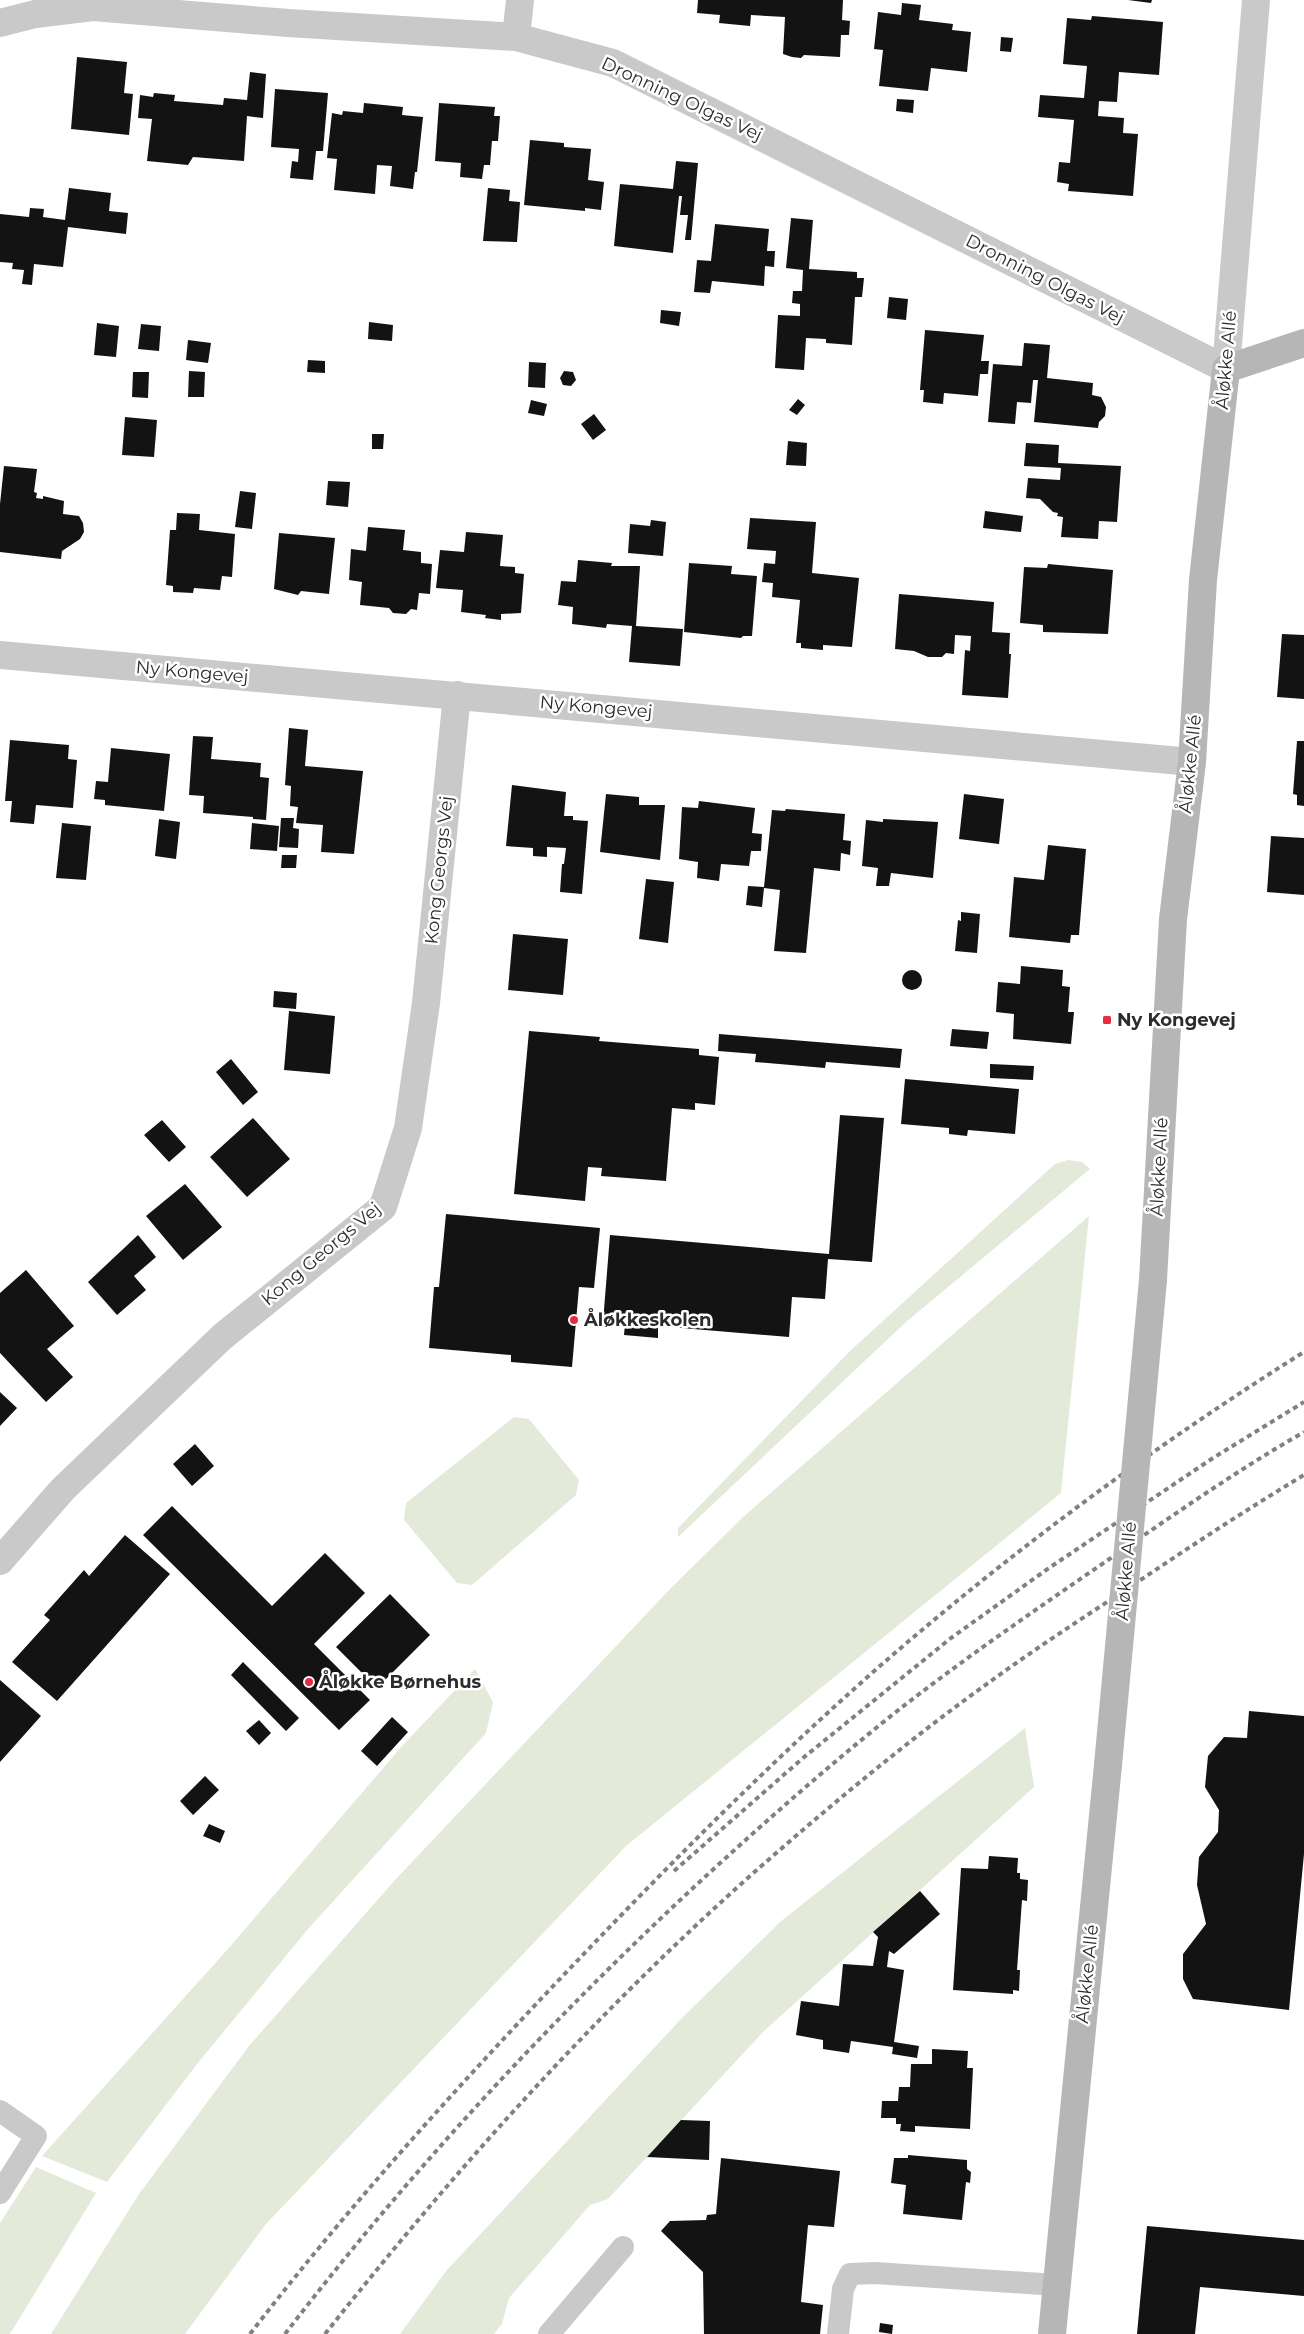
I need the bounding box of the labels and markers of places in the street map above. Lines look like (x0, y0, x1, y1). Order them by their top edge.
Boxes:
place label: Ny Kongevej (1117, 1009, 1236, 1031)
marker: Ny Kongevej (1101, 1014, 1113, 1026)
place label: Åløkkeskolen (583, 1308, 711, 1331)
marker: Åløkkeskolen (568, 1314, 580, 1326)
place label: Åløkke Børnehus (318, 1670, 482, 1693)
marker: Åløkke Børnehus (303, 1676, 315, 1688)

